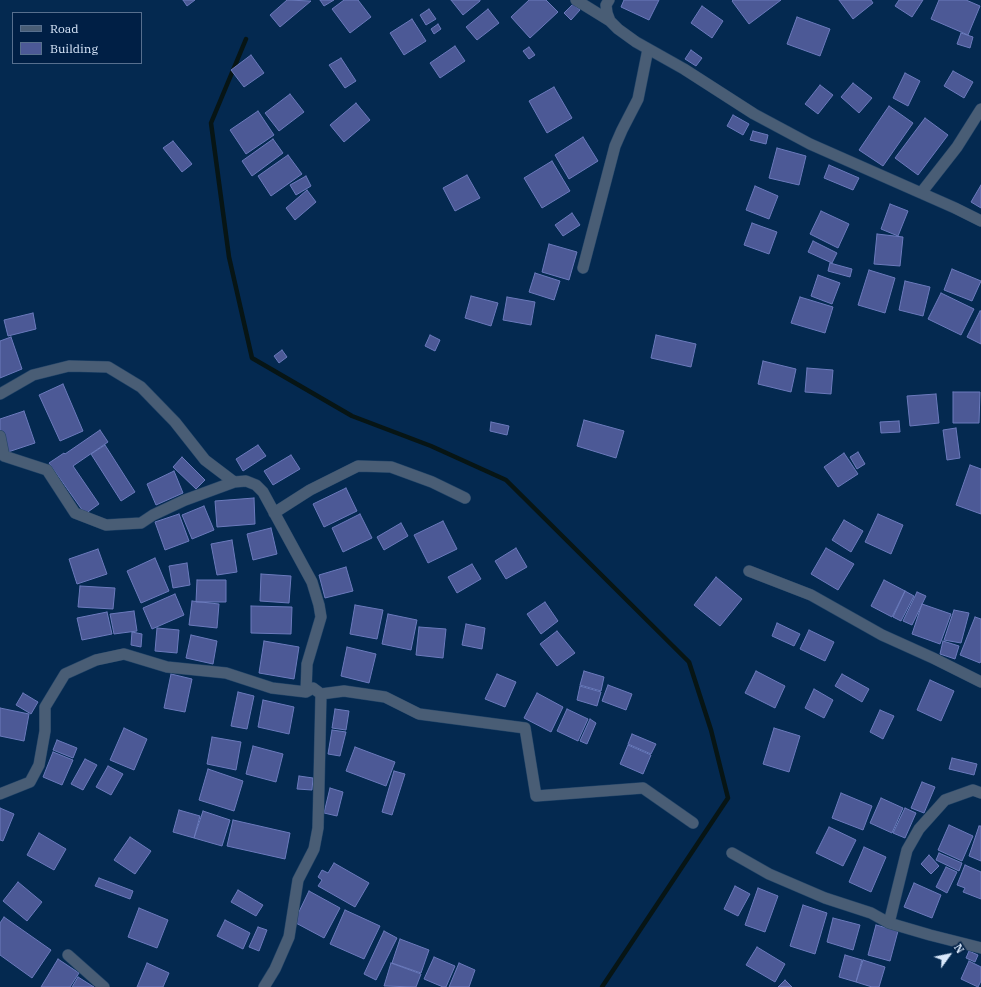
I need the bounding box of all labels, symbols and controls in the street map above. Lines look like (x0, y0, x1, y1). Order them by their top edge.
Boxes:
legend (12, 12, 142, 64)
text: Road (50, 21, 79, 36)
text: Building (50, 41, 98, 56)
north arrow (929, 935, 969, 975)
text: N (951, 941, 967, 956)

